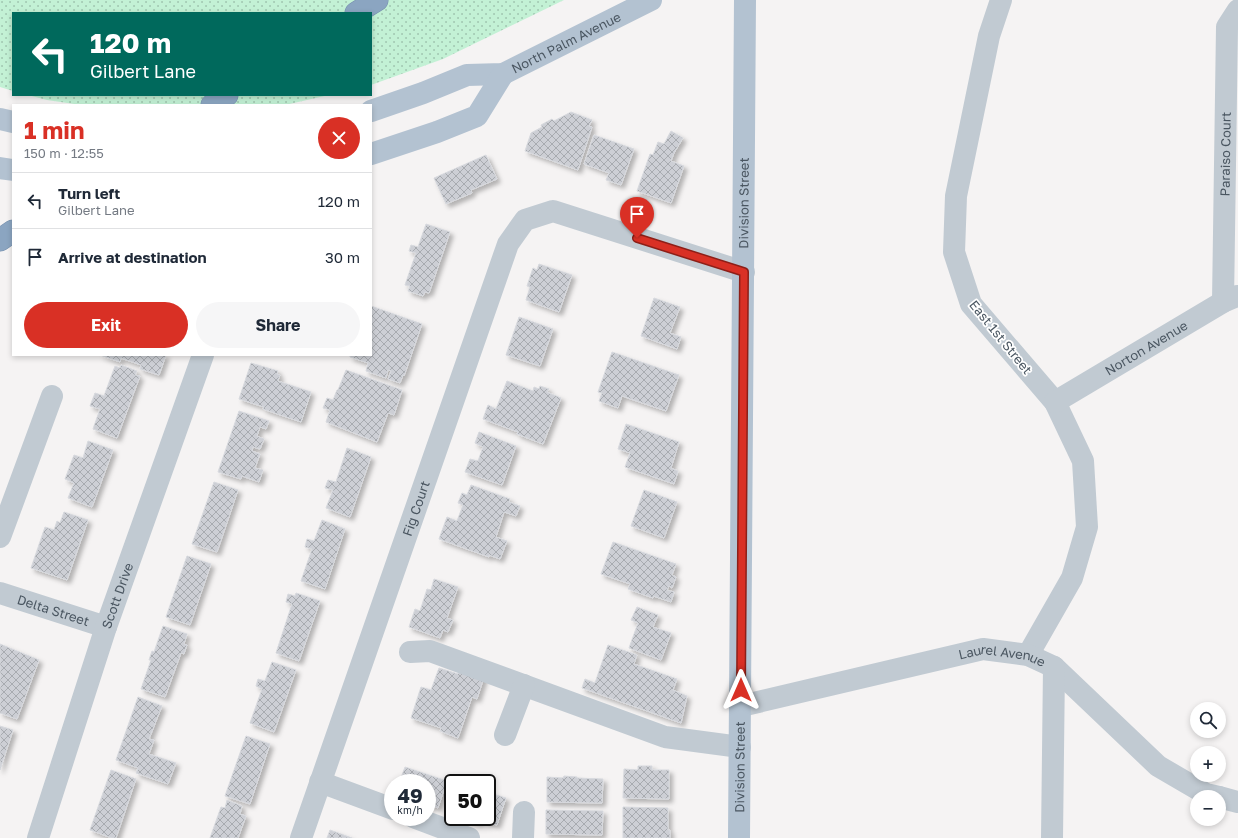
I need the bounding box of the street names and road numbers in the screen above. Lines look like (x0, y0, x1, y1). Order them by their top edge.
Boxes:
street label: North Palm Avenue (509, 8, 623, 77)
street label: Paraiso Court (1217, 112, 1234, 196)
street label: Division Street (735, 157, 752, 249)
street label: East 1st Street (966, 297, 1036, 377)
street label: Norton Avenue (1102, 317, 1190, 379)
street label: Fig Court (399, 479, 433, 538)
street label: Scott Drive (98, 560, 136, 631)
street label: Delta Street (15, 591, 91, 629)
street label: Laurel Avenue (957, 641, 1048, 670)
street label: Division Street (731, 721, 748, 813)

